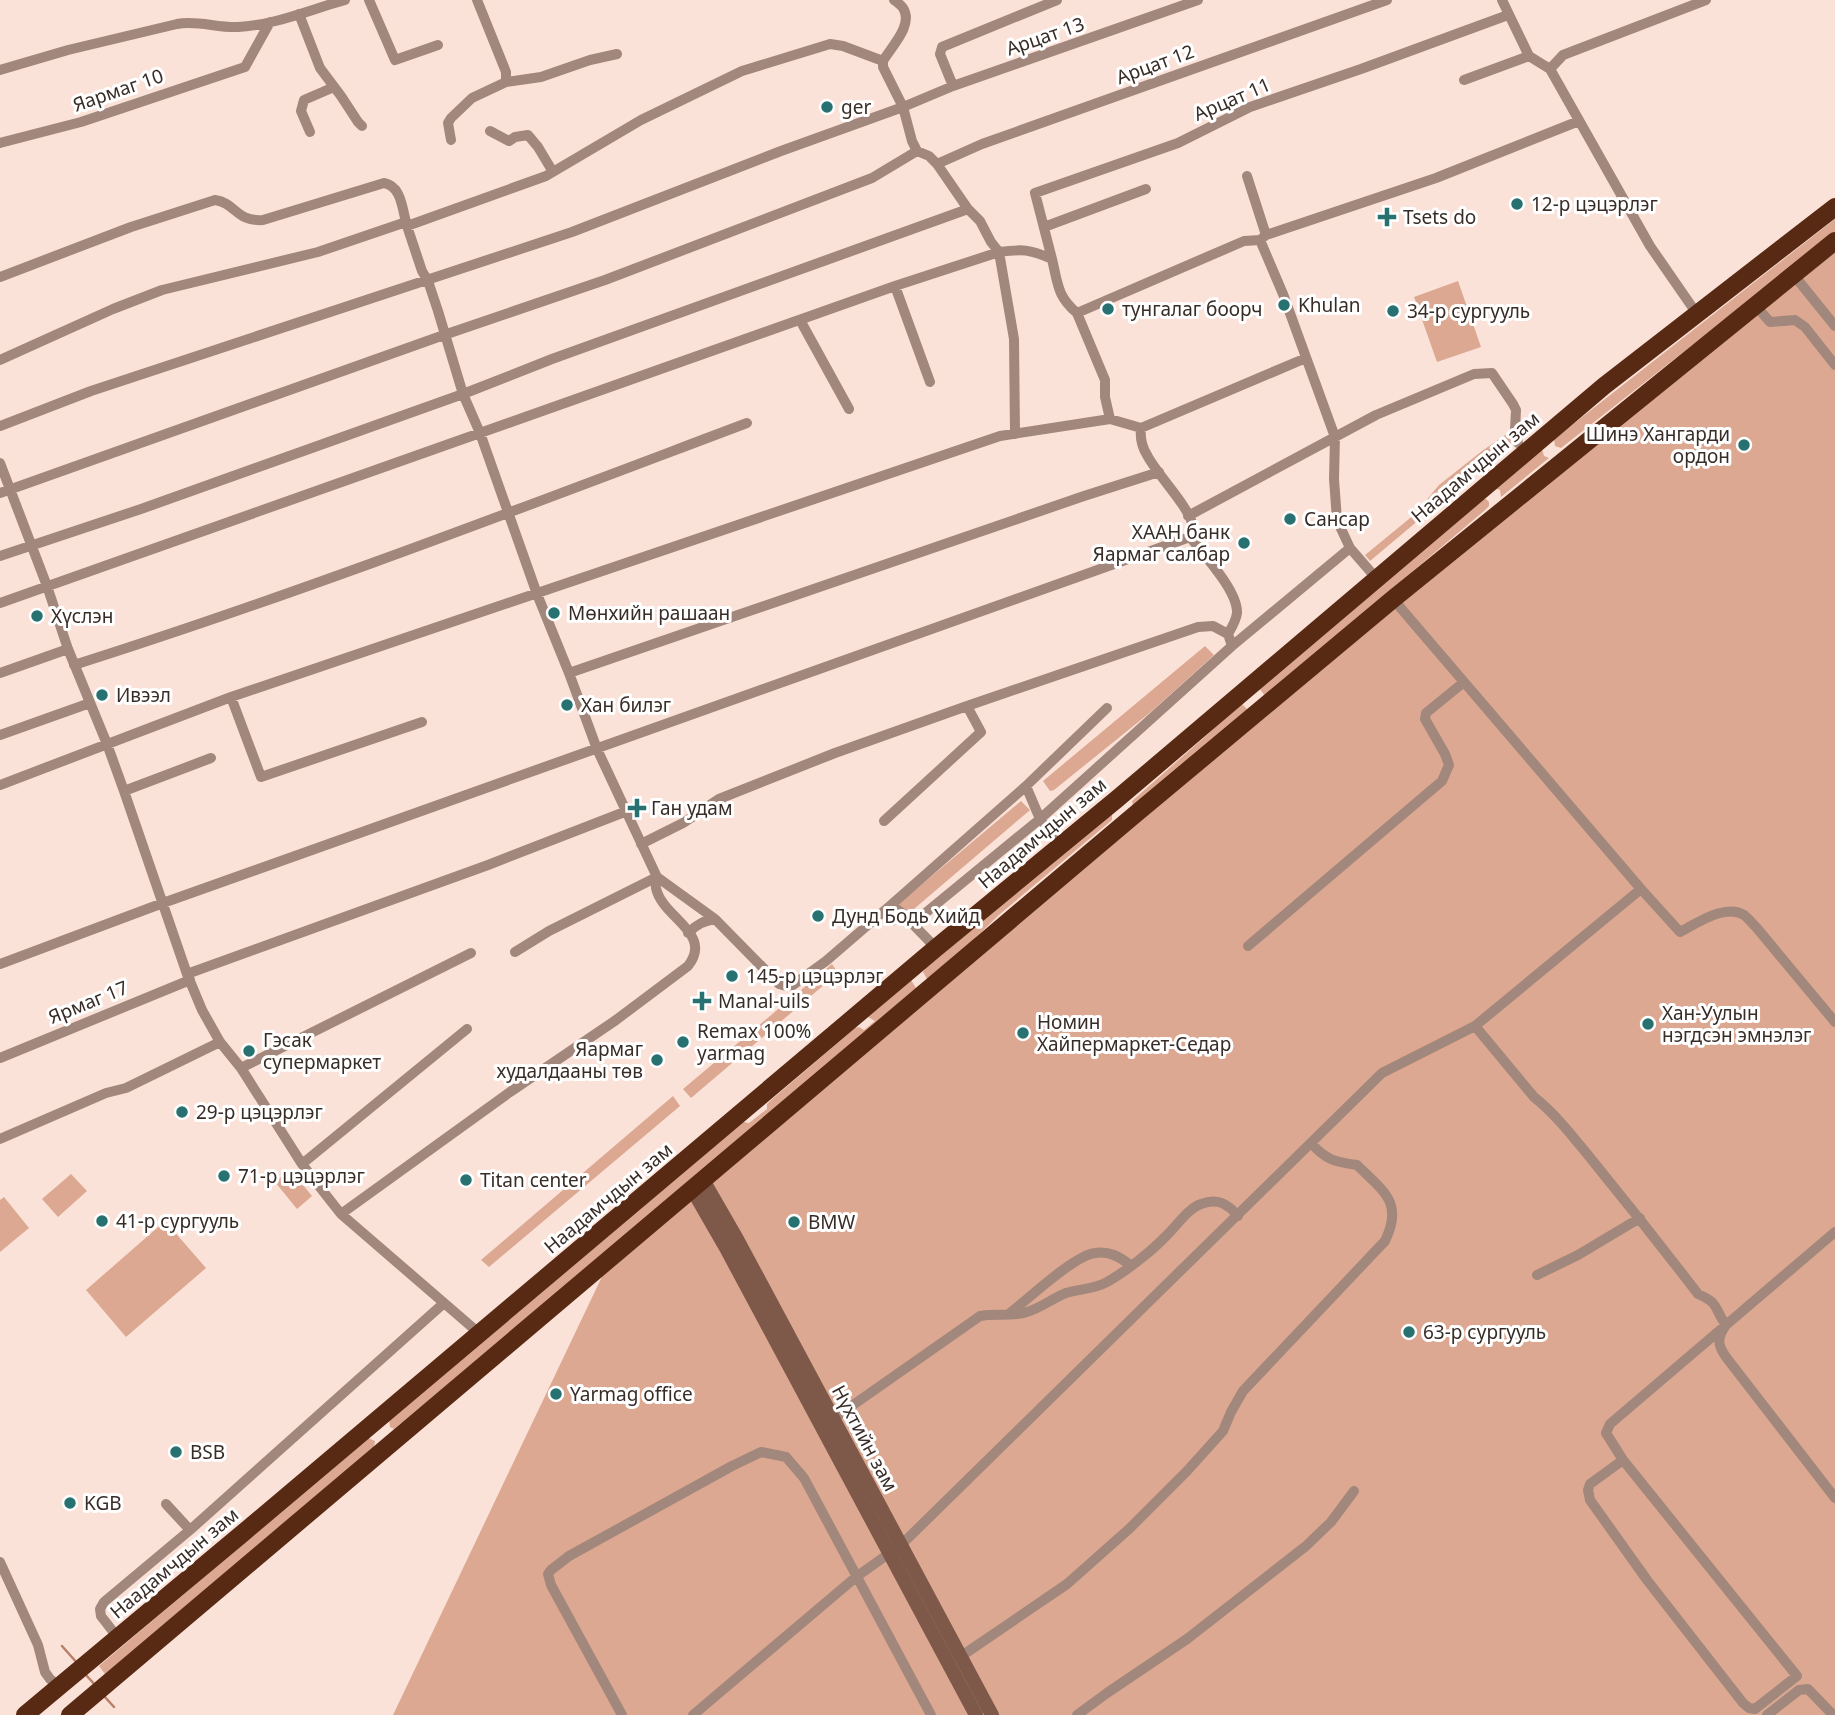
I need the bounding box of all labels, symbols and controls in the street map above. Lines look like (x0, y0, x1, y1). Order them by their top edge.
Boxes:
street label: Арцат 13 (1002, 10, 1088, 62)
street label: Арцат 12 (1112, 38, 1198, 90)
street label: Яармаг 10 (69, 62, 167, 118)
street label: Арцат 11 (1190, 71, 1274, 127)
place label: ger (841, 94, 871, 120)
marker: ger (819, 99, 835, 115)
place label: 12-р цэцэрлэг (1531, 191, 1658, 217)
marker: 12-р цэцэрлэг (1509, 196, 1525, 212)
place label: Tsets do (1403, 204, 1476, 230)
marker: Tsets do (1377, 207, 1397, 227)
place label: Khulan (1298, 292, 1361, 318)
place label: тунгалаг боорч (1122, 296, 1263, 322)
marker: Khulan (1276, 297, 1292, 313)
place label: 34-р сургууль (1407, 298, 1530, 324)
marker: тунгалаг боорч (1100, 301, 1116, 317)
marker: 34-р сургууль (1385, 303, 1401, 319)
street label: Наадамчдын зам (1405, 406, 1545, 528)
place label: Шинэ Хангарди ордон (1586, 421, 1730, 469)
marker: Шинэ Хангарди ордон (1736, 437, 1752, 453)
place label: Сансар (1304, 506, 1370, 532)
marker: Сансар (1282, 511, 1298, 527)
place label: ХААН банк Яармаг салбар (1093, 519, 1230, 567)
marker: ХААН банк Яармаг салбар (1236, 535, 1252, 551)
place label: Мөнхийн рашаан (568, 600, 730, 626)
place label: Хүслэн (51, 603, 113, 629)
marker: Мөнхийн рашаан (546, 605, 562, 621)
marker: Хүслэн (29, 608, 45, 624)
place label: Ивээл (116, 682, 171, 708)
marker: Ивээл (94, 687, 110, 703)
place label: Хан билэг (581, 692, 671, 718)
marker: Хан билэг (559, 697, 575, 713)
street label: Наадамчдын зам (972, 772, 1112, 894)
place label: Ган удам (651, 795, 733, 821)
marker: Ган удам (629, 800, 645, 816)
place label: Дунд Бодь Хийд (832, 903, 981, 929)
marker: Дунд Бодь Хийд (810, 908, 826, 924)
place label: 145-р цэцэрлэг (746, 963, 884, 989)
marker: 145-р цэцэрлэг (724, 968, 740, 984)
street label: Ярмаг 17 (44, 974, 132, 1030)
place label: Manal-uils (718, 988, 810, 1014)
marker: Manal-uils (692, 991, 712, 1011)
place label: Хан-Уулын нэгдсэн эмнэлэг (1662, 1000, 1811, 1048)
place label: Номин Хайпермаркет-Седар (1037, 1009, 1231, 1057)
marker: Хан-Уулын нэгдсэн эмнэлэг (1640, 1016, 1656, 1032)
place label: Remax 100% yarmag (697, 1018, 811, 1066)
marker: Номин Хайпермаркет-Седар (1015, 1025, 1031, 1041)
place label: Гэсак супермаркет (263, 1027, 381, 1075)
marker: Remax 100% yarmag (675, 1034, 691, 1050)
place label: Яармаг худалдааны төв (497, 1036, 643, 1084)
marker: Гэсак супермаркет (241, 1043, 257, 1059)
marker: Яармаг худалдааны төв (649, 1052, 665, 1068)
place label: 29-р цэцэрлэг (196, 1099, 323, 1125)
marker: 29-р цэцэрлэг (174, 1104, 190, 1120)
street label: Наадамчдын зам (538, 1137, 678, 1259)
place label: 71-р цэцэрлэг (238, 1163, 365, 1189)
place label: Titan center (480, 1167, 587, 1193)
marker: 71-р цэцэрлэг (216, 1168, 232, 1184)
marker: Titan center (458, 1172, 474, 1188)
place label: 41-р сургууль (116, 1208, 239, 1234)
place label: BMW (808, 1209, 856, 1235)
marker: 41-р сургууль (94, 1213, 110, 1229)
marker: BMW (786, 1214, 802, 1230)
place label: 63-р сургууль (1423, 1319, 1546, 1345)
marker: 63-р сургууль (1401, 1324, 1417, 1340)
street label: Нүхтийн зам (826, 1380, 904, 1496)
place label: Yarmag office (570, 1381, 693, 1407)
marker: Yarmag office (548, 1386, 564, 1402)
place label: BSB (190, 1439, 225, 1465)
marker: BSB (168, 1444, 184, 1460)
place label: KGB (84, 1490, 122, 1516)
marker: KGB (62, 1495, 78, 1511)
street label: Наадамчдын зам (104, 1502, 244, 1624)

